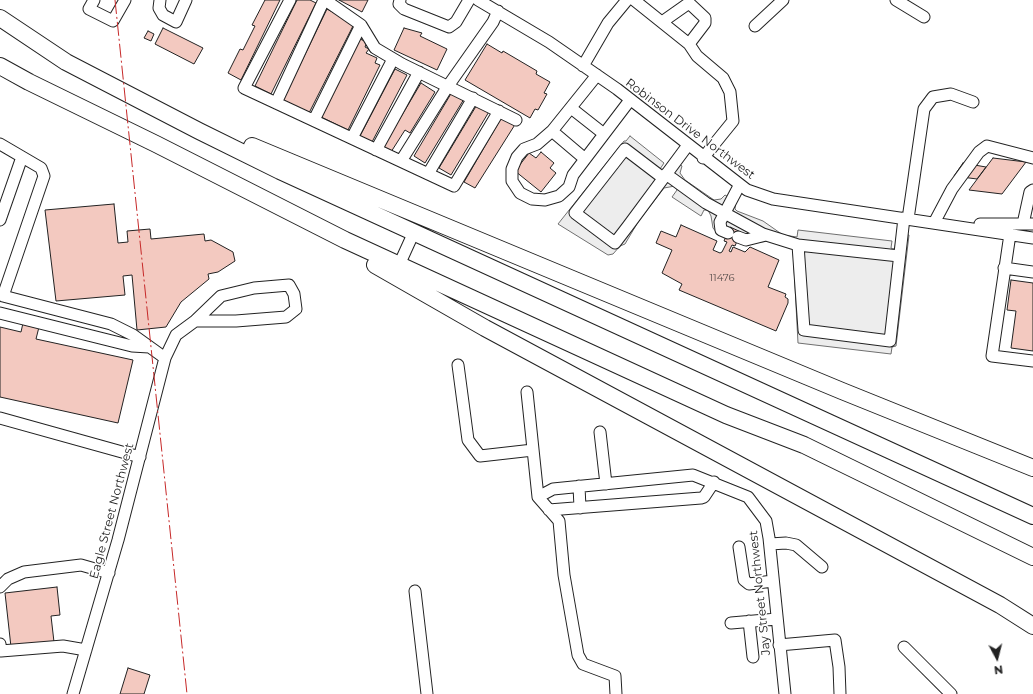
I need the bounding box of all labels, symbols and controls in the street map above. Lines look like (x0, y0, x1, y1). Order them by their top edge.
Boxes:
street label: Robinson Drive Northwest (622, 76, 758, 182)
house number: 11476 (709, 272, 735, 284)
street label: Eagle Street Northwest (87, 442, 137, 580)
street label: Jay Street Northwest (746, 530, 774, 656)
north arrow (977, 638, 1017, 678)
text: N (993, 662, 1004, 677)

